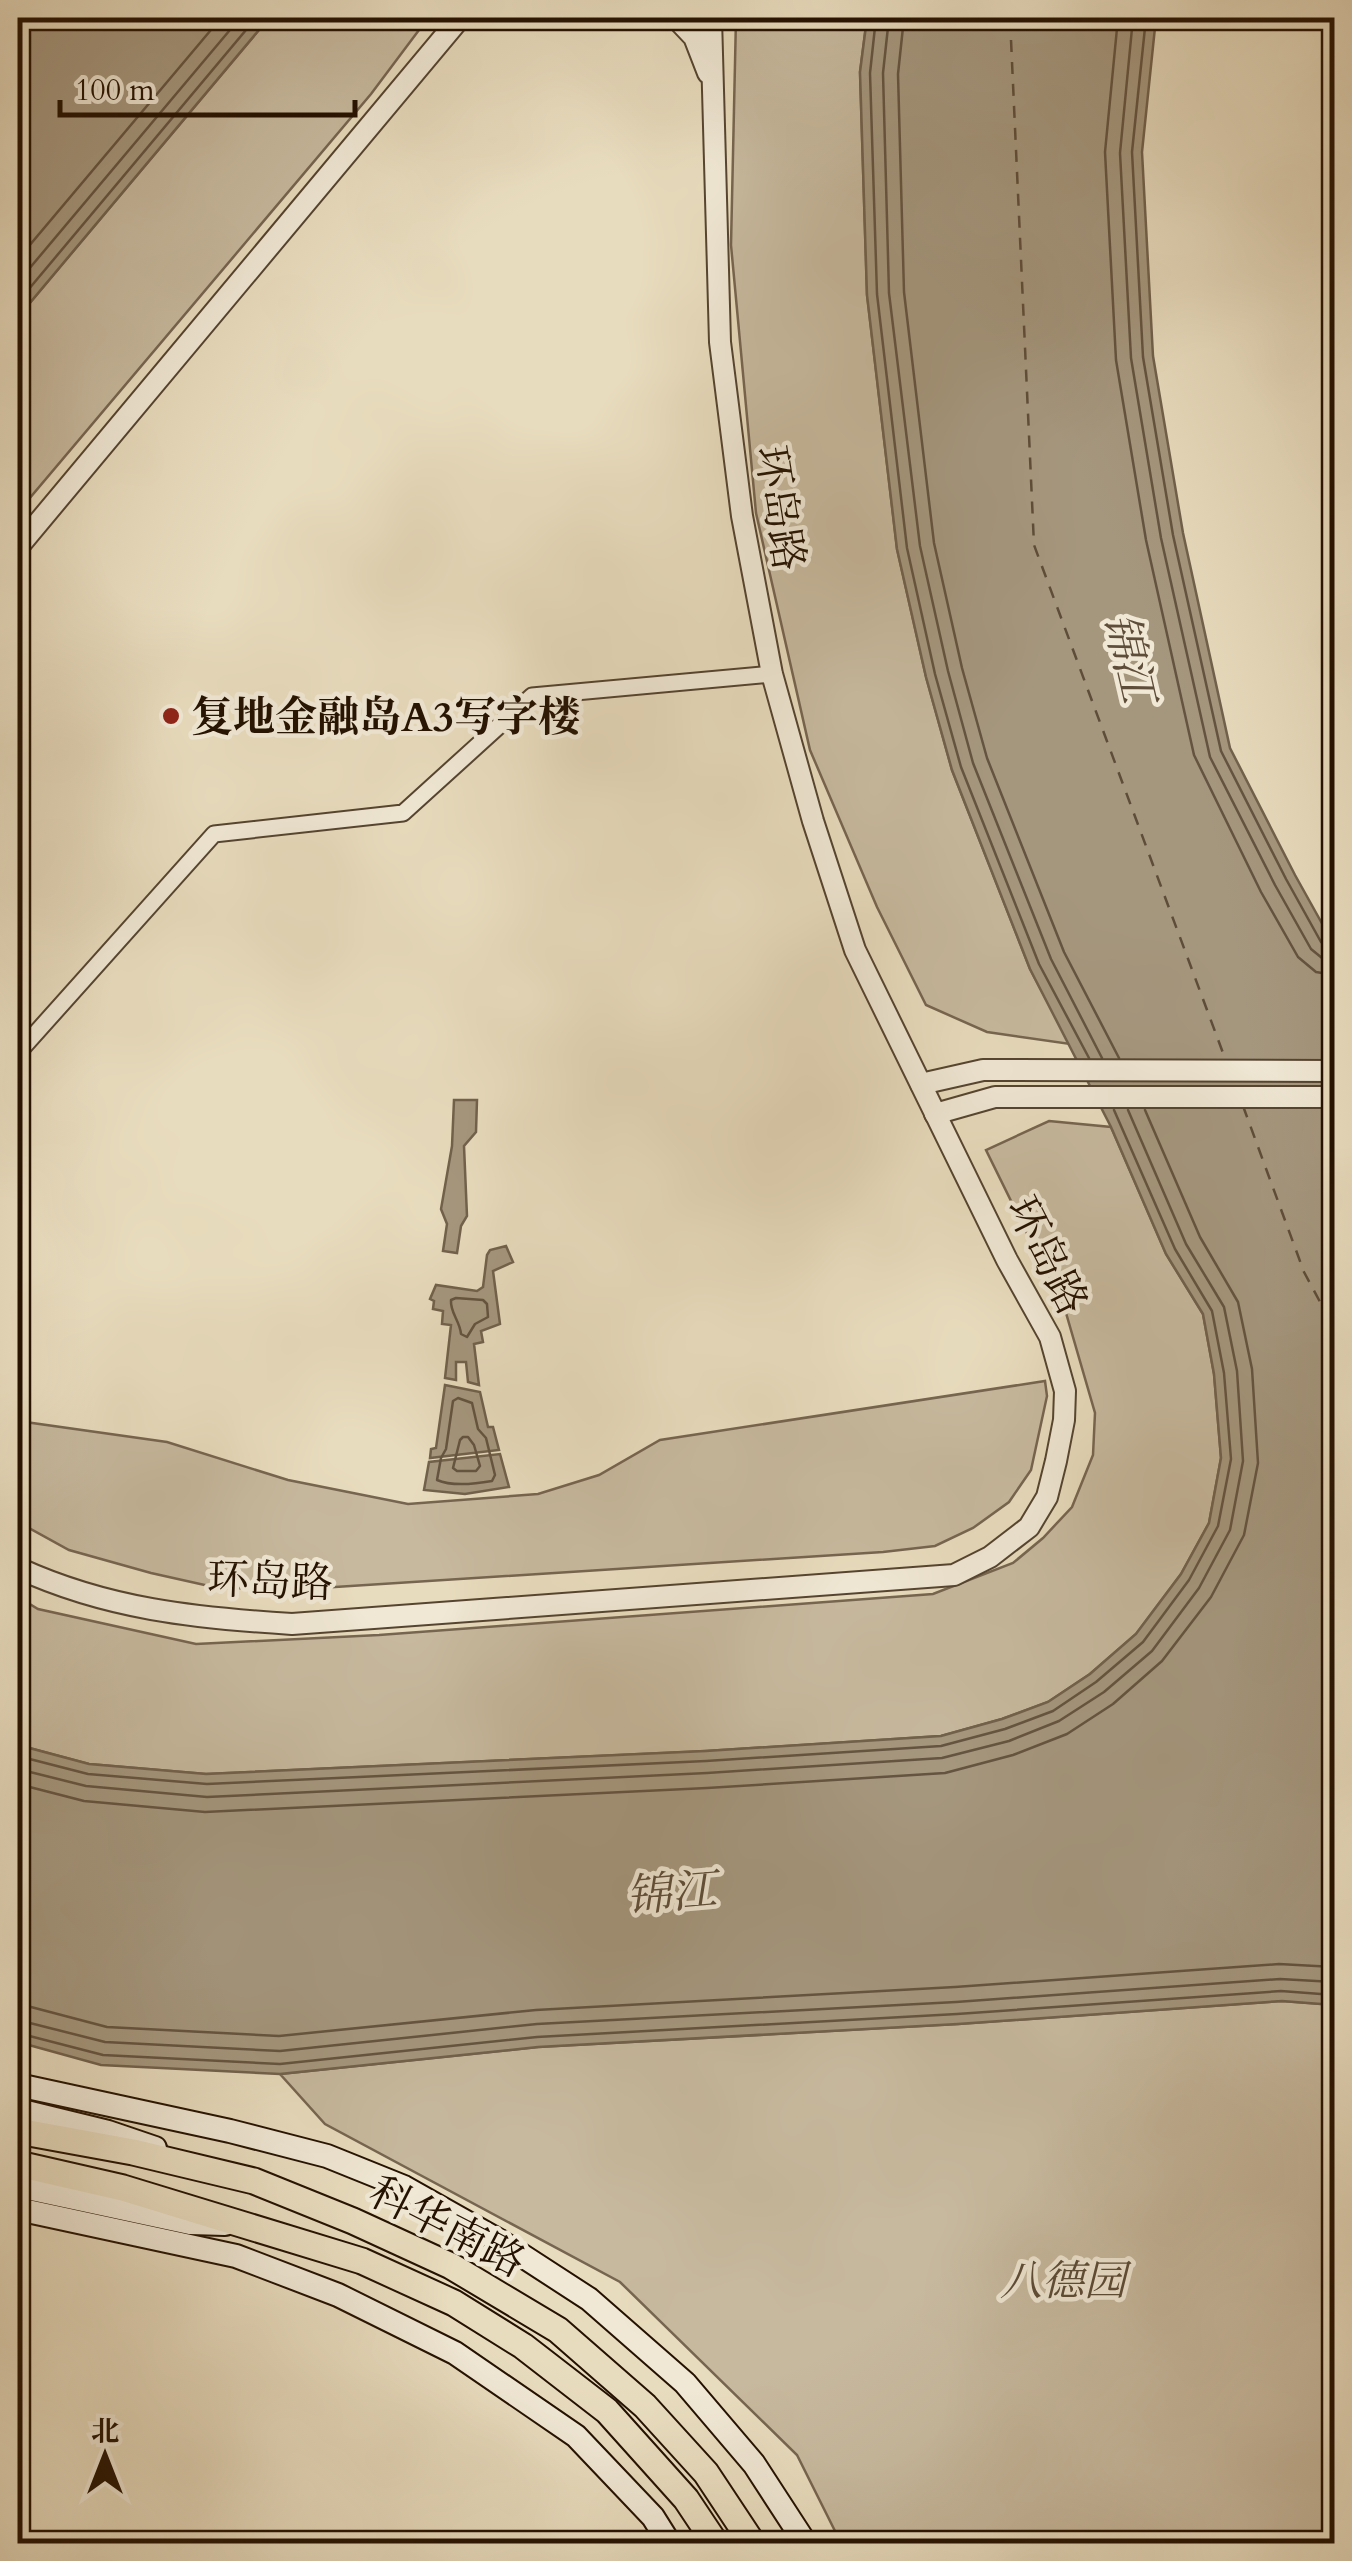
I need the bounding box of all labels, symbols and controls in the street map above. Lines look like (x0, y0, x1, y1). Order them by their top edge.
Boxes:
scale bar (60, 55, 355, 117)
text: 100 m (75, 70, 155, 111)
street label: 环岛路 (742, 442, 818, 575)
water label: 锦江 (1089, 607, 1170, 714)
place label: 复地金融岛A3写字楼 (191, 689, 580, 746)
marker: 复地金融岛A3写字楼 (160, 705, 182, 727)
street label: 环岛路 (993, 1187, 1101, 1325)
street label: 环岛路 (206, 1551, 334, 1612)
water label: 锦江 (624, 1859, 725, 1928)
street label: 科华南路 (360, 2164, 535, 2291)
park label: 八德园 (1000, 2253, 1132, 2310)
north arrow (55, 2406, 155, 2506)
text: 北 (91, 2413, 119, 2451)

